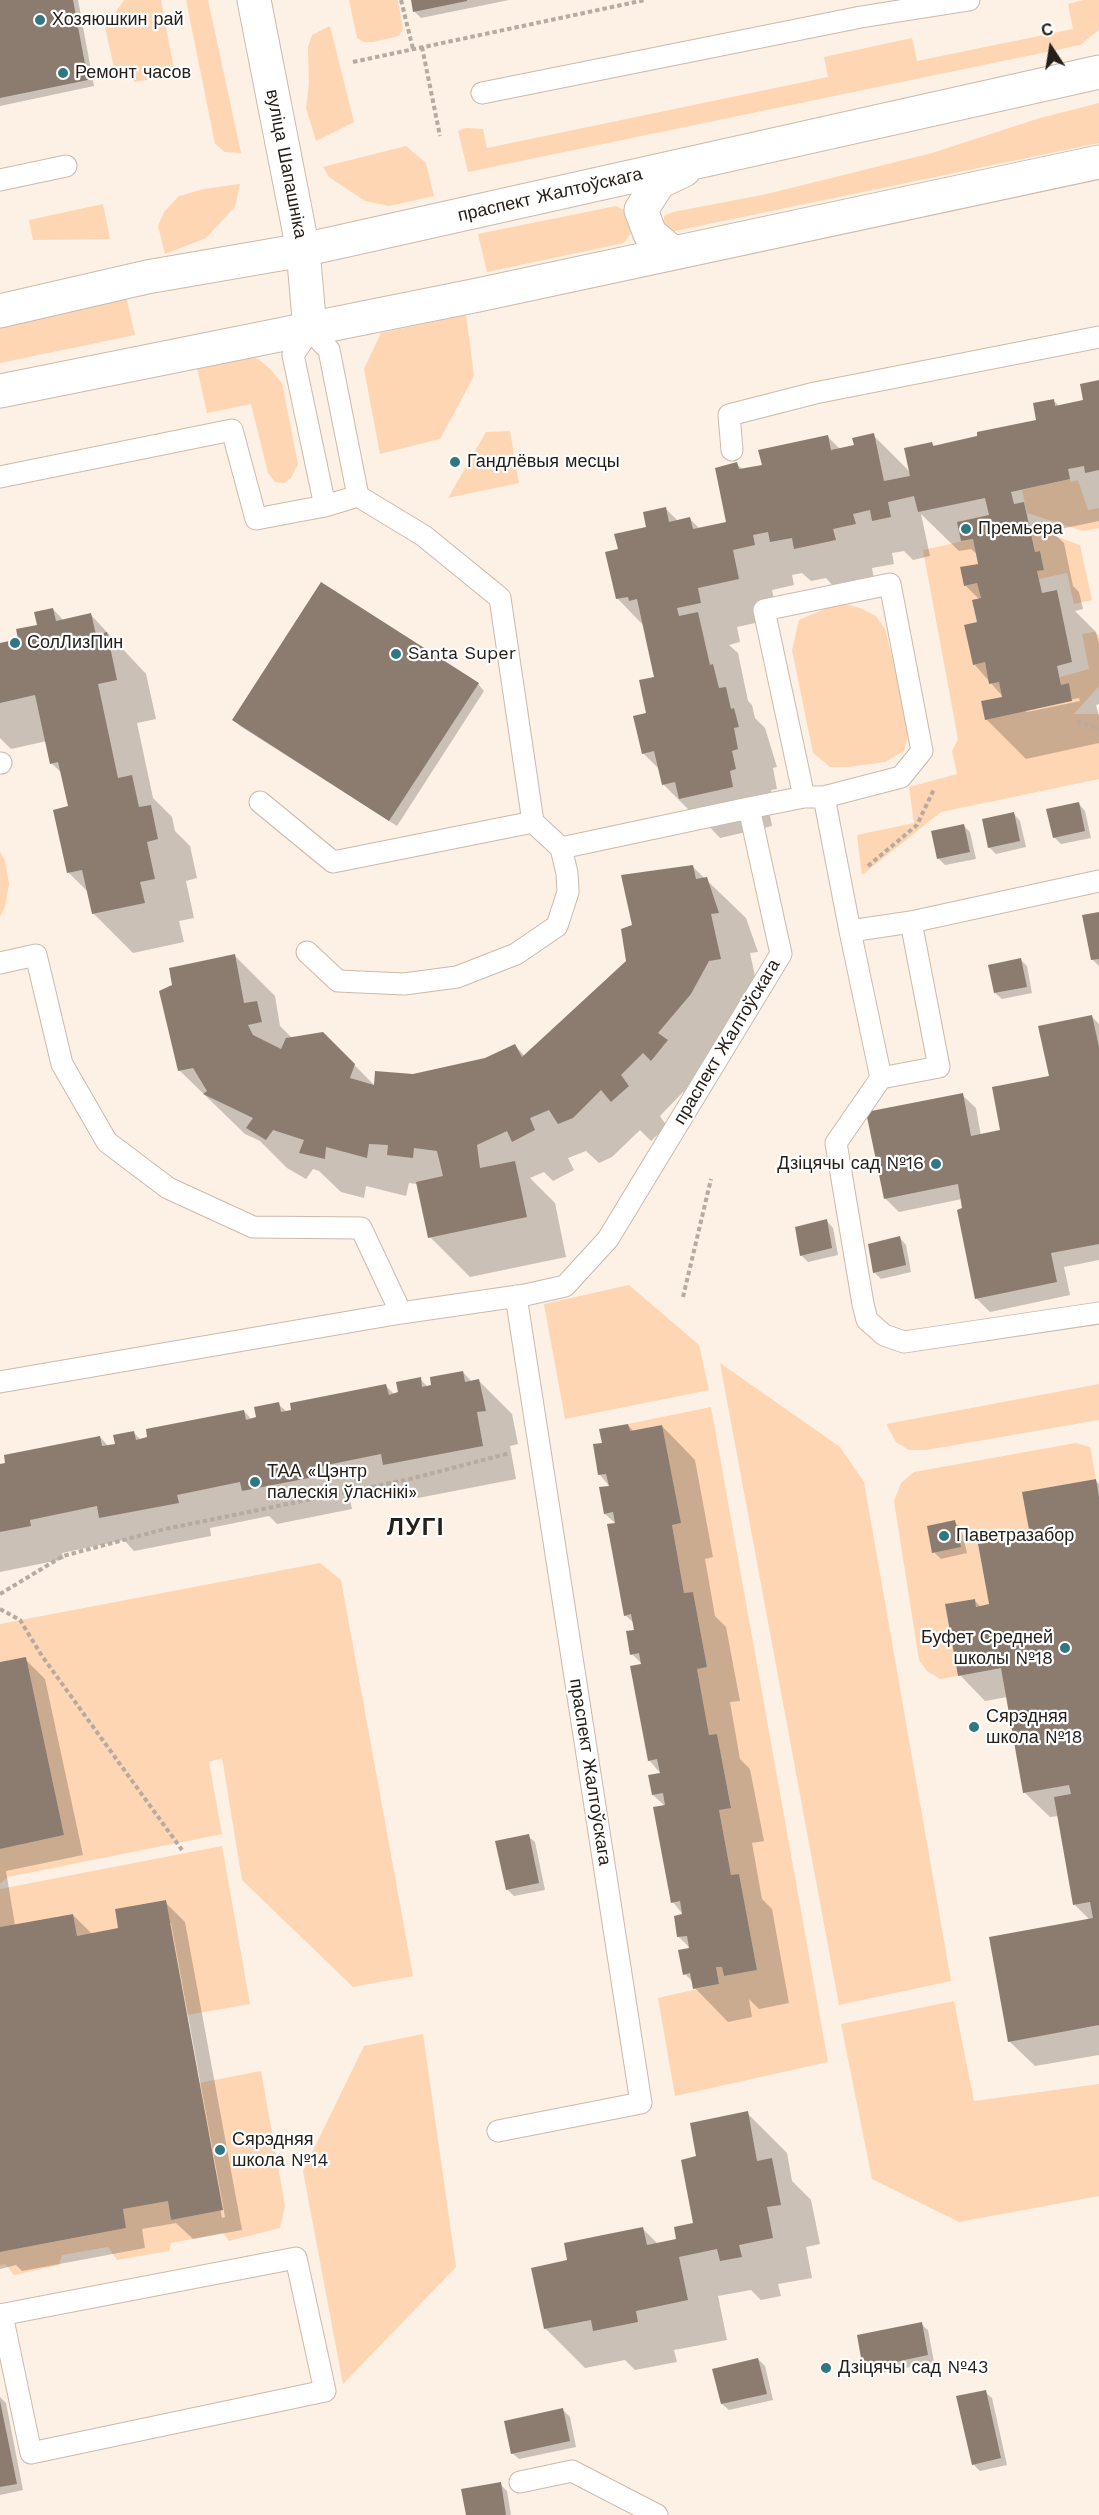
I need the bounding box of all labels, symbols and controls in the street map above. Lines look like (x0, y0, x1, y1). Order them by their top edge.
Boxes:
place label: Хозяюшкин рай (52, 9, 184, 31)
marker: Хозяюшкин рай (33, 13, 47, 27)
north arrow (1021, 18, 1081, 78)
text: С (1040, 19, 1055, 40)
place label: Ремонт часов (75, 62, 191, 84)
marker: Ремонт часов (56, 66, 70, 80)
street label: вуліца Шапашніка (261, 88, 311, 240)
street label: праспект Жалтоўскага (456, 163, 644, 227)
place label: Гандлёвыя месцы (467, 451, 620, 473)
marker: Гандлёвыя месцы (448, 455, 462, 469)
place label: Премьера (978, 518, 1063, 540)
marker: Премьера (959, 522, 973, 536)
place label: СолЛизПин (27, 632, 123, 654)
marker: СолЛизПин (8, 636, 22, 650)
place label: Santa Super (408, 643, 516, 665)
marker: Santa Super (389, 647, 403, 661)
street label: праспект Жалтоўскага (669, 956, 785, 1128)
place label: Дзіцячы сад №16 (777, 1153, 924, 1175)
marker: Дзіцячы сад №16 (929, 1157, 943, 1171)
place label: ТАА «Цэнтр палескія ўласнікі» (267, 1461, 417, 1504)
marker: ТАА «Цэнтр палескія ўласнікі» (248, 1475, 262, 1489)
district label: ЛУГІ (387, 1514, 445, 1542)
place label: Паветразабор (956, 1525, 1074, 1547)
marker: Паветразабор (937, 1529, 951, 1543)
place label: Буфет Средней школы №18 (921, 1627, 1053, 1670)
marker: Буфет Средней школы №18 (1058, 1641, 1072, 1655)
street label: праспект Жалтоўскага (565, 1677, 615, 1867)
place label: Сярэдняя школа №18 (986, 1706, 1083, 1748)
marker: Сярэдняя школа №18 (967, 1720, 981, 1734)
place label: Сярэдняя школа №14 (232, 2129, 328, 2172)
marker: Сярэдняя школа №14 (213, 2143, 227, 2157)
place label: Дзіцячы сад №43 (838, 2357, 988, 2379)
marker: Дзіцячы сад №43 (819, 2361, 833, 2375)

